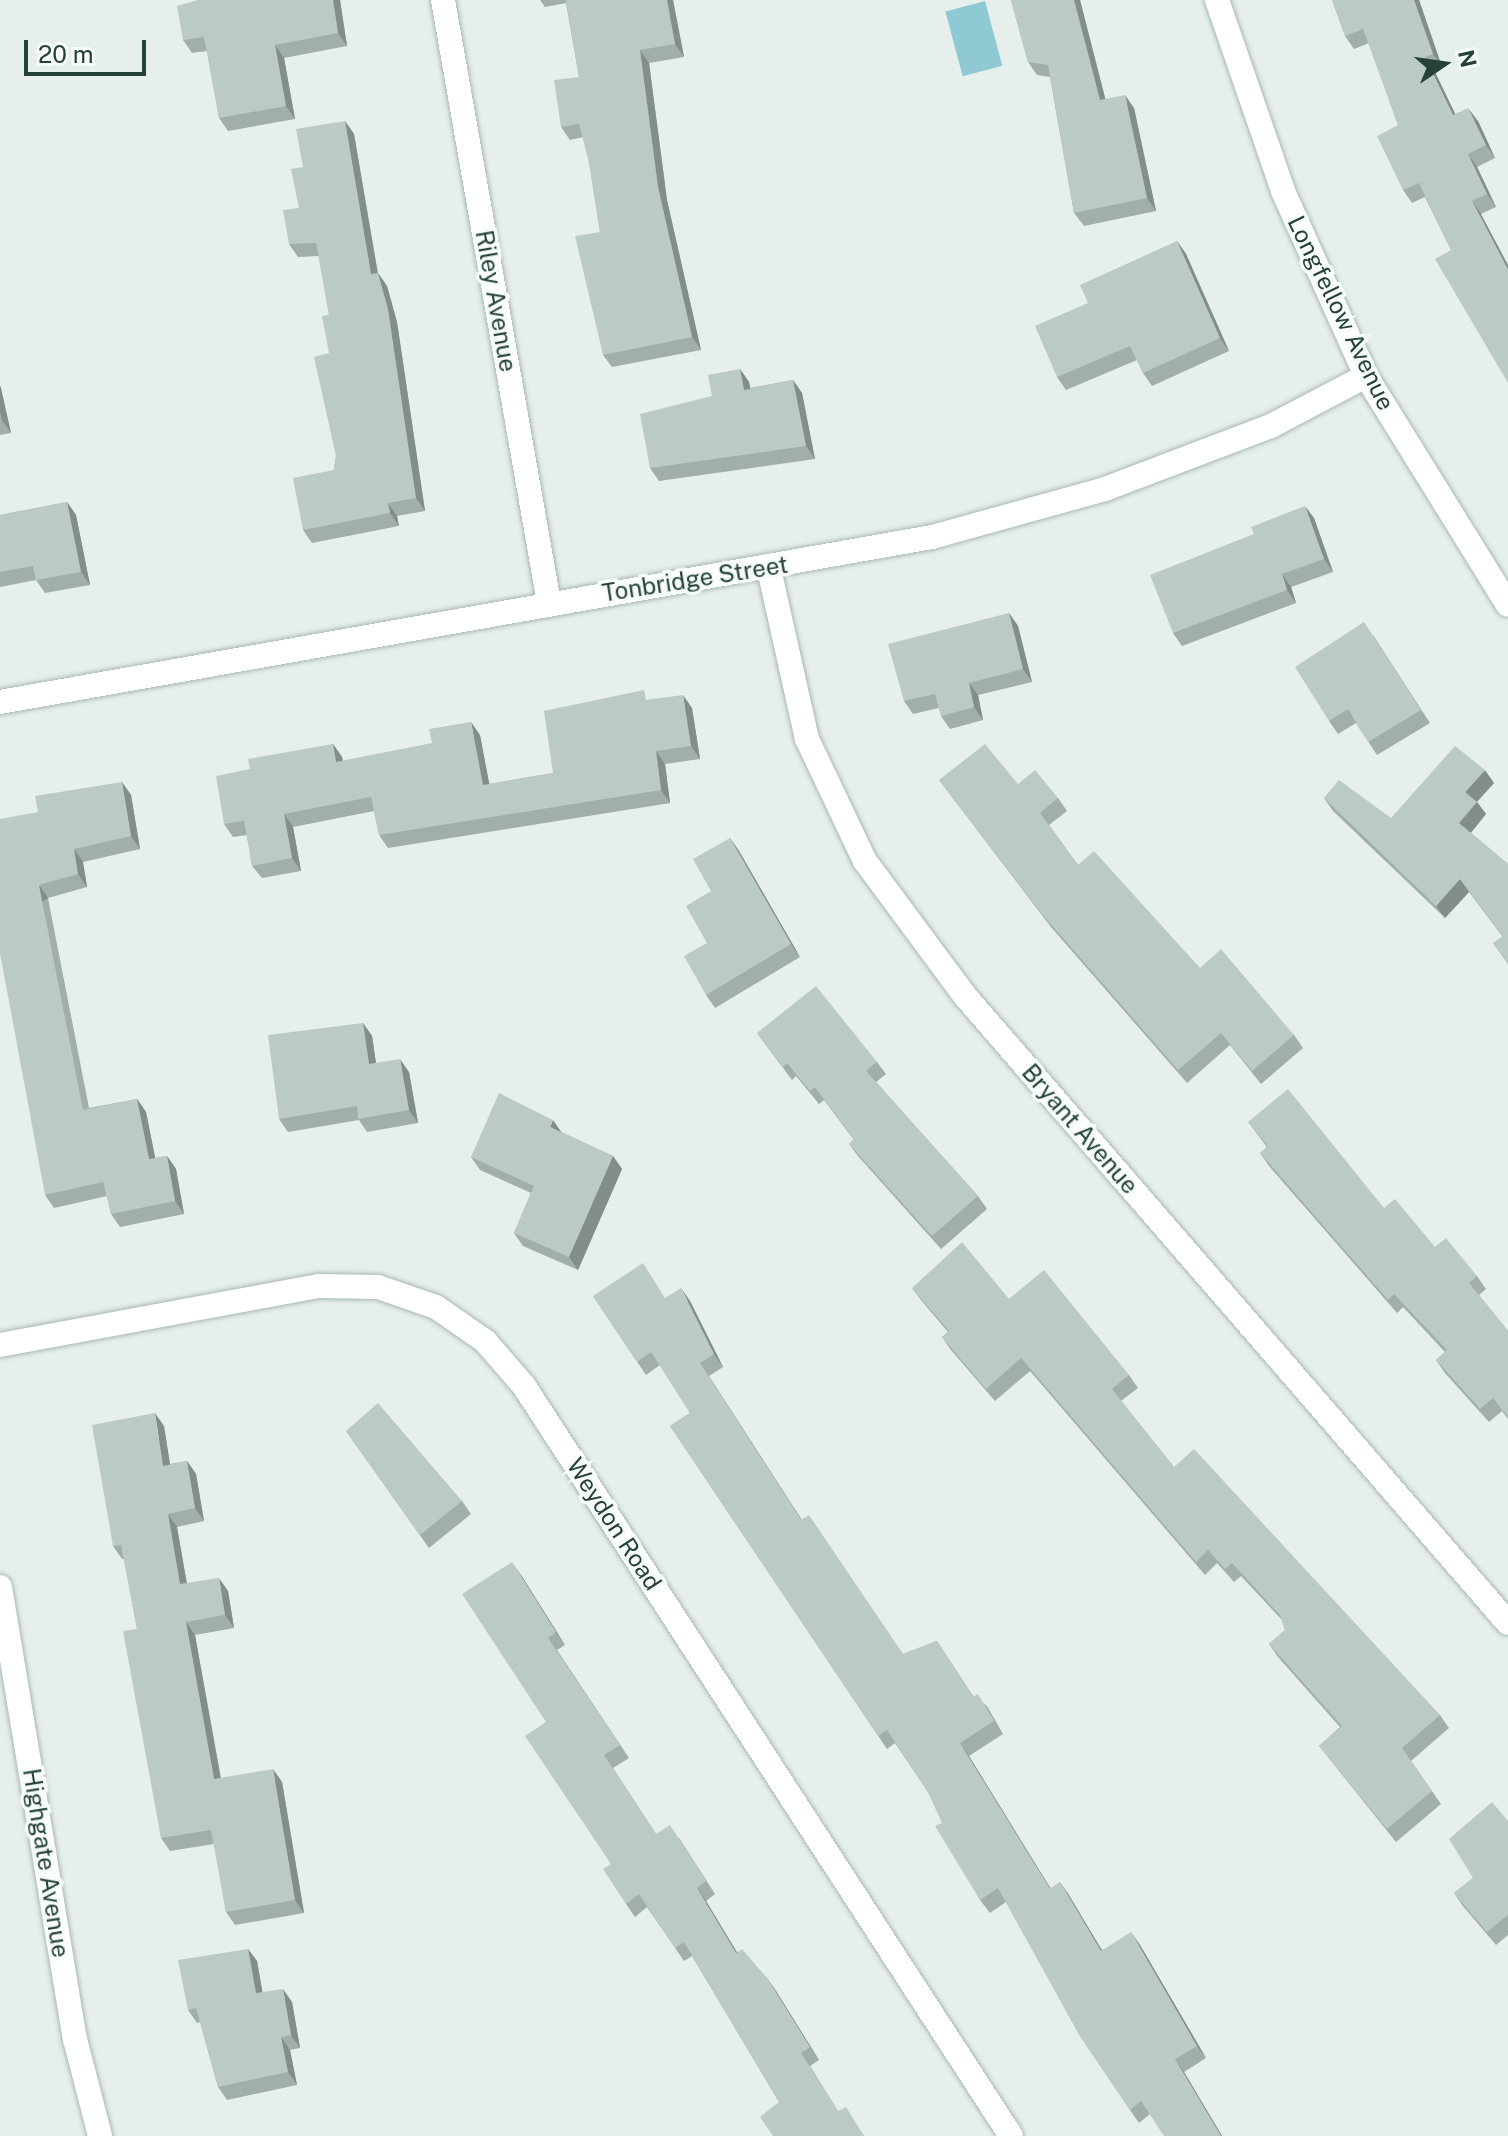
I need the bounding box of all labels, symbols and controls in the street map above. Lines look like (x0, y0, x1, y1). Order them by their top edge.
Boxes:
scale bar (28, 24, 150, 74)
north arrow (1404, 24, 1484, 104)
text: 20 m (38, 40, 94, 68)
text: N (1453, 47, 1482, 70)
street label: Longfellow Avenue (1281, 211, 1401, 415)
street label: Riley Avenue (469, 228, 523, 374)
street label: Tonbridge Street (600, 550, 790, 608)
street label: Bryant Avenue (1016, 1058, 1144, 1200)
street label: Weydon Road (560, 1452, 668, 1596)
street label: Highgate Avenue (17, 1766, 75, 1960)

